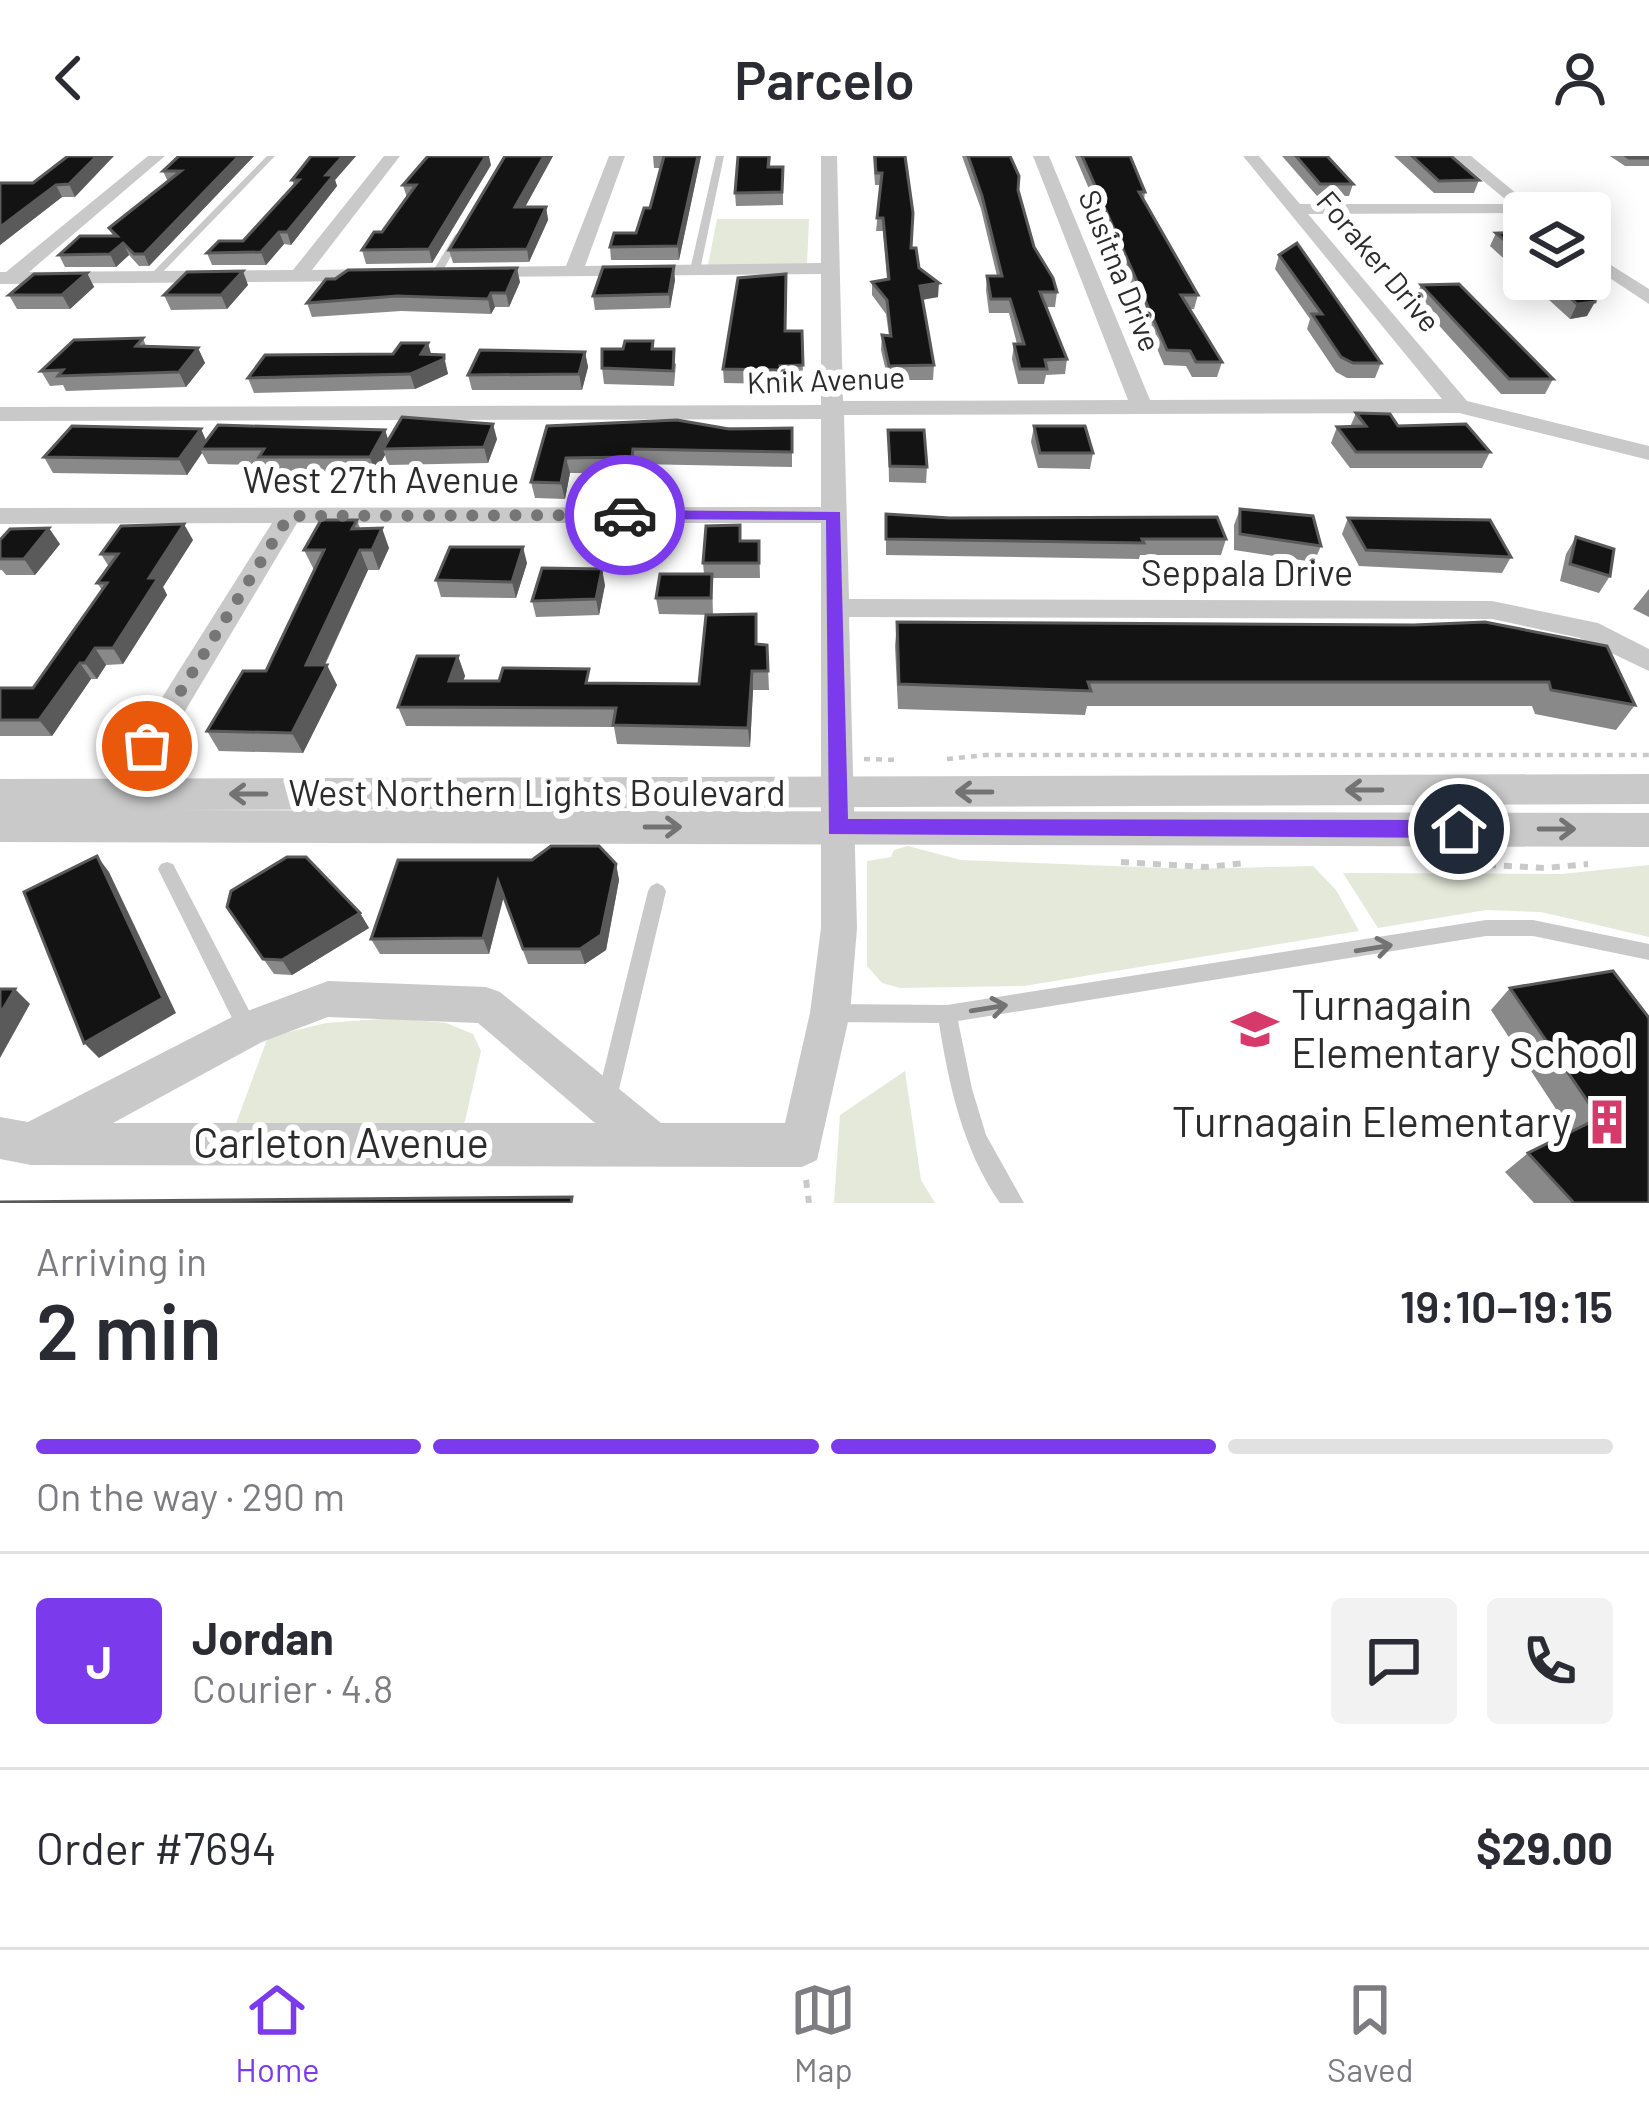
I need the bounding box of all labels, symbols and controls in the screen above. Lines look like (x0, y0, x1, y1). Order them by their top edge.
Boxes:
icon: back (36, 45, 102, 111)
icon: person (1547, 45, 1613, 111)
text: Parcelo (734, 46, 915, 111)
street label: Foraker Drive (1310, 183, 1449, 338)
street label: Susitna Drive (1072, 184, 1170, 356)
map controls (1503, 192, 1611, 300)
button: layers (1503, 192, 1611, 300)
street label: Knik Avenue (746, 358, 906, 400)
courier (565, 455, 685, 575)
street label: West 27th Avenue (243, 457, 519, 500)
icon: car (592, 482, 658, 548)
street label: Seppala Drive (1141, 550, 1353, 593)
pin (96, 695, 198, 797)
icon: bag (114, 713, 180, 779)
street label: West Northern Lights Boulevard (288, 770, 786, 813)
pin (1408, 778, 1510, 880)
one-way arrow (1345, 779, 1384, 801)
one-way arrow (955, 780, 994, 803)
one-way arrow (229, 783, 268, 806)
icon: home (1426, 796, 1492, 862)
one-way arrow (643, 816, 682, 838)
one-way arrow (1537, 818, 1576, 841)
one-way arrow (1354, 936, 1393, 959)
place label: Turnagain Elementary School (1291, 978, 1633, 1077)
one-way arrow (968, 996, 1007, 1019)
school or university icon: Turnagain Elementary School (1230, 1004, 1280, 1054)
place label: Turnagain Elementary (1172, 1095, 1571, 1146)
building icon: Turnagain Elementary (1582, 1097, 1632, 1147)
street label: Carleton Avenue (193, 1116, 489, 1166)
text: Arriving in (36, 1237, 207, 1284)
text: 19:10–19:15 (1400, 1278, 1613, 1332)
text: 2 min (36, 1282, 222, 1376)
text: On the way · 290 m (36, 1472, 345, 1519)
button: chat (1331, 1598, 1457, 1724)
button: phone (1487, 1598, 1613, 1724)
text: Jordan (192, 1610, 334, 1664)
text: J (86, 1634, 112, 1688)
text: Courier · 4.8 (192, 1664, 393, 1711)
text: Order #7694 (36, 1820, 276, 1874)
text: $29.00 (1476, 1820, 1613, 1874)
tab: Home (235, 1977, 320, 2089)
tab: Map (790, 1977, 856, 2089)
tab: Saved (1327, 1977, 1414, 2089)

